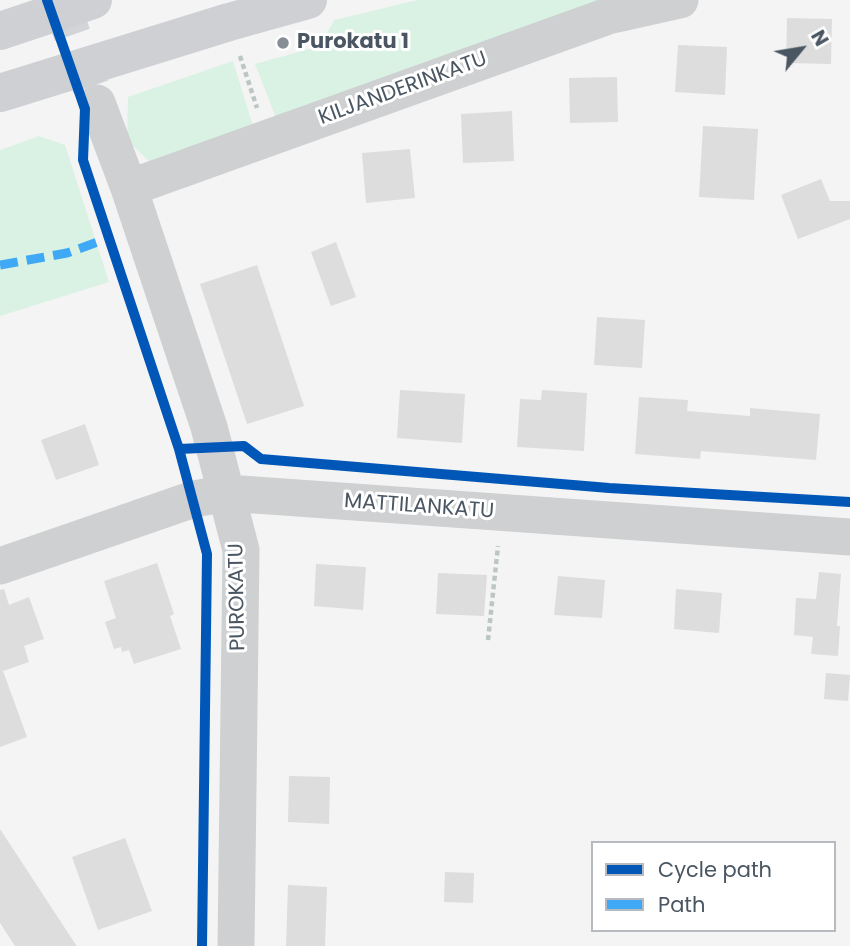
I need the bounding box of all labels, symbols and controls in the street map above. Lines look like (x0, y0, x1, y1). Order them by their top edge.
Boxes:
north arrow (766, 14, 836, 84)
text: N (804, 25, 835, 51)
place label: Purokatu 1 (297, 30, 409, 56)
marker: Purokatu 1 (275, 35, 291, 51)
street label: KILJANDERINKATU (315, 47, 491, 131)
street label: MATTILANKATU (343, 489, 495, 525)
street label: PUROKATU (224, 543, 252, 651)
legend (591, 841, 836, 932)
text: Cycle path (658, 855, 772, 884)
text: Path (658, 890, 705, 919)

